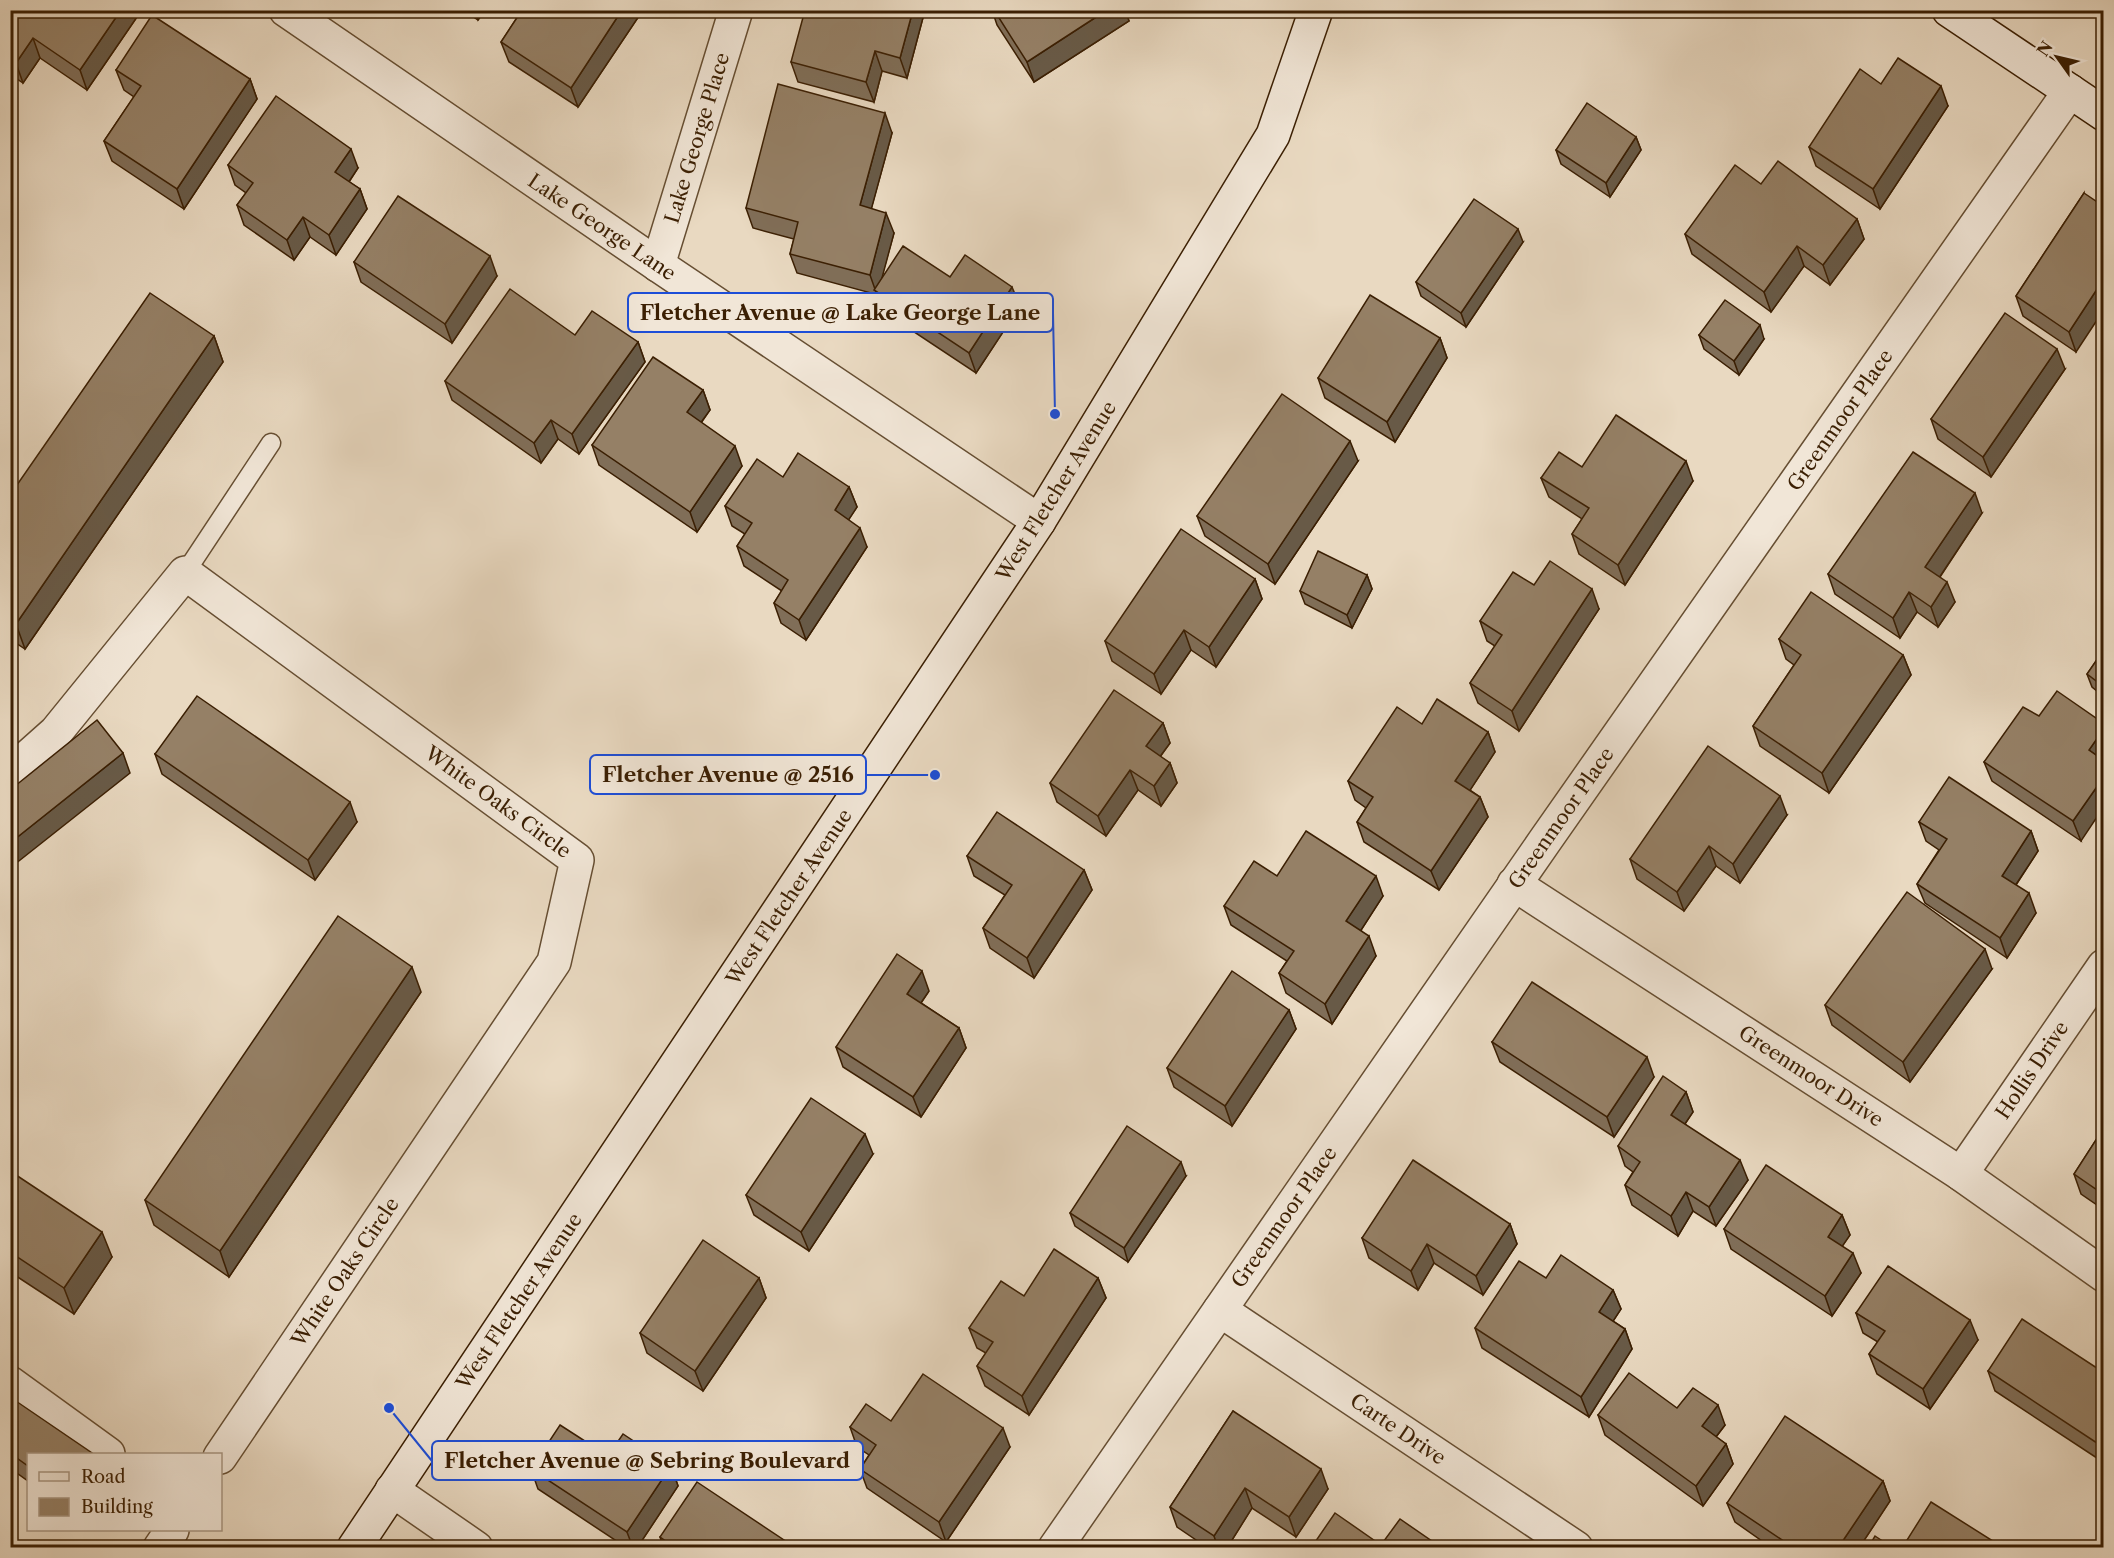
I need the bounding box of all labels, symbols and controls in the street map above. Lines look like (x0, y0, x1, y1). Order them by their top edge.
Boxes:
north arrow (2027, 27, 2087, 87)
text: N (2032, 37, 2057, 60)
street label: Lake George Place (660, 50, 734, 226)
street label: Lake George Lane (523, 169, 681, 285)
callout: Fletcher Avenue @ Lake George Lane (628, 293, 1053, 332)
text: Fletcher Avenue @ Lake George Lane (640, 300, 1040, 325)
street label: Greenmoor Place (1782, 345, 1898, 495)
street label: West Fletcher Avenue (990, 397, 1121, 586)
street label: White Oaks Circle (419, 740, 576, 863)
street label: Greenmoor Place (1503, 743, 1619, 893)
callout: Fletcher Avenue @ 2516 (590, 755, 866, 794)
text: Fletcher Avenue @ 2516 (602, 762, 854, 787)
street label: West Fletcher Avenue (720, 804, 857, 991)
street label: Hollis Drive (1990, 1016, 2074, 1124)
street label: Greenmoor Drive (1734, 1020, 1888, 1132)
street label: Greenmoor Place (1226, 1142, 1342, 1292)
street label: White Oaks Circle (286, 1193, 404, 1352)
street label: West Fletcher Avenue (450, 1208, 587, 1395)
street label: Carte Drive (1346, 1388, 1450, 1470)
callout: Fletcher Avenue @ Sebring Boulevard (432, 1441, 863, 1480)
text: Fletcher Avenue @ Sebring Boulevard (444, 1448, 850, 1473)
legend (27, 1453, 222, 1531)
text: Road (81, 1466, 126, 1488)
text: Building (81, 1496, 153, 1518)

